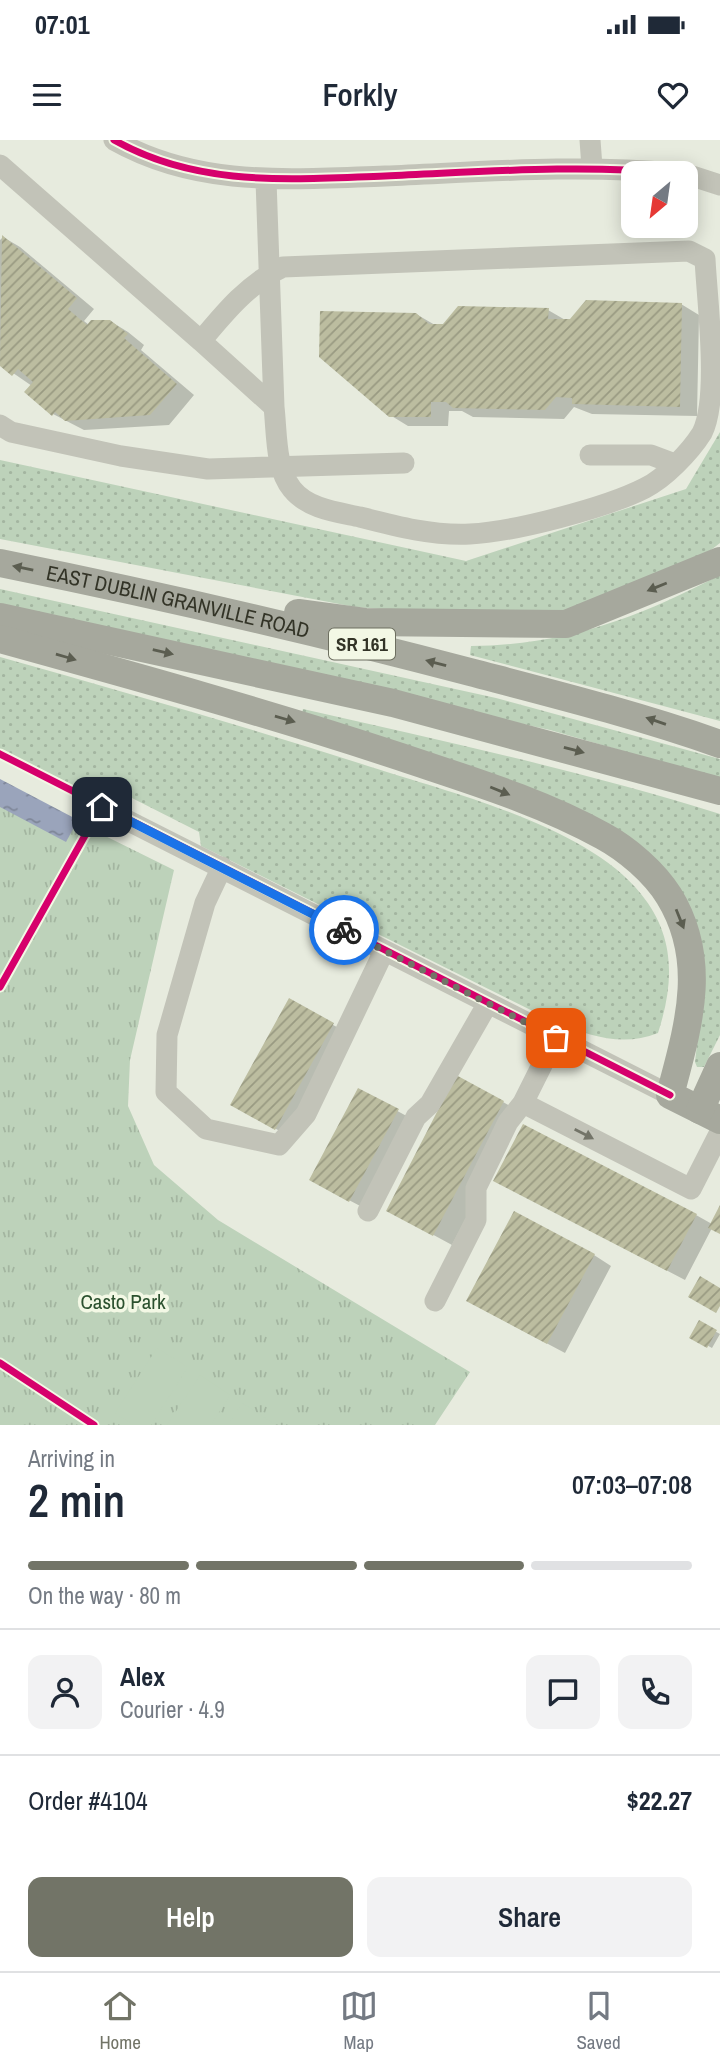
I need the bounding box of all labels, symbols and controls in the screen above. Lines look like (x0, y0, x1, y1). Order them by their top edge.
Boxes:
text: 07:01 (35, 7, 90, 42)
text: Forkly (323, 73, 397, 116)
icon: menu (28, 76, 66, 114)
icon: heart (654, 76, 692, 114)
north arrow (621, 161, 698, 238)
map controls (621, 161, 698, 238)
street label: EAST DUBLIN GRANVILLE ROAD (44, 558, 312, 645)
one-way arrow (12, 562, 34, 573)
one-way arrow (646, 582, 667, 593)
road number: SR 161 (329, 629, 395, 660)
one-way arrow (152, 646, 174, 657)
one-way arrow (55, 652, 77, 663)
one-way arrow (425, 657, 447, 668)
one-way arrow (274, 714, 296, 725)
one-way arrow (645, 716, 666, 726)
one-way arrow (564, 746, 585, 756)
pin (72, 777, 132, 837)
one-way arrow (490, 786, 511, 797)
icon: home (83, 788, 121, 826)
courier (309, 895, 379, 965)
one-way arrow (674, 909, 685, 930)
icon: bike (325, 911, 363, 949)
pin (526, 1008, 586, 1068)
icon: bag (537, 1019, 575, 1057)
one-way arrow (574, 1127, 594, 1139)
park label: Casto Park (80, 1287, 166, 1316)
text: Arriving in (28, 1443, 115, 1474)
text: 07:03–07:08 (572, 1467, 692, 1502)
text: 2 min (28, 1469, 125, 1531)
text: On the way · 80 m (28, 1580, 181, 1611)
button: person (28, 1655, 102, 1729)
button: chat (526, 1655, 600, 1729)
button: phone (618, 1655, 692, 1729)
text: Alex (120, 1659, 165, 1694)
text: Courier · 4.9 (120, 1694, 225, 1725)
text: Order #4104 (28, 1783, 148, 1818)
text: $22.27 (627, 1783, 692, 1818)
button: Help (28, 1877, 353, 1957)
button: Share (367, 1877, 692, 1957)
tab: Home (99, 1987, 141, 2055)
tab: Map (340, 1987, 378, 2055)
tab: Saved (576, 1987, 621, 2055)

